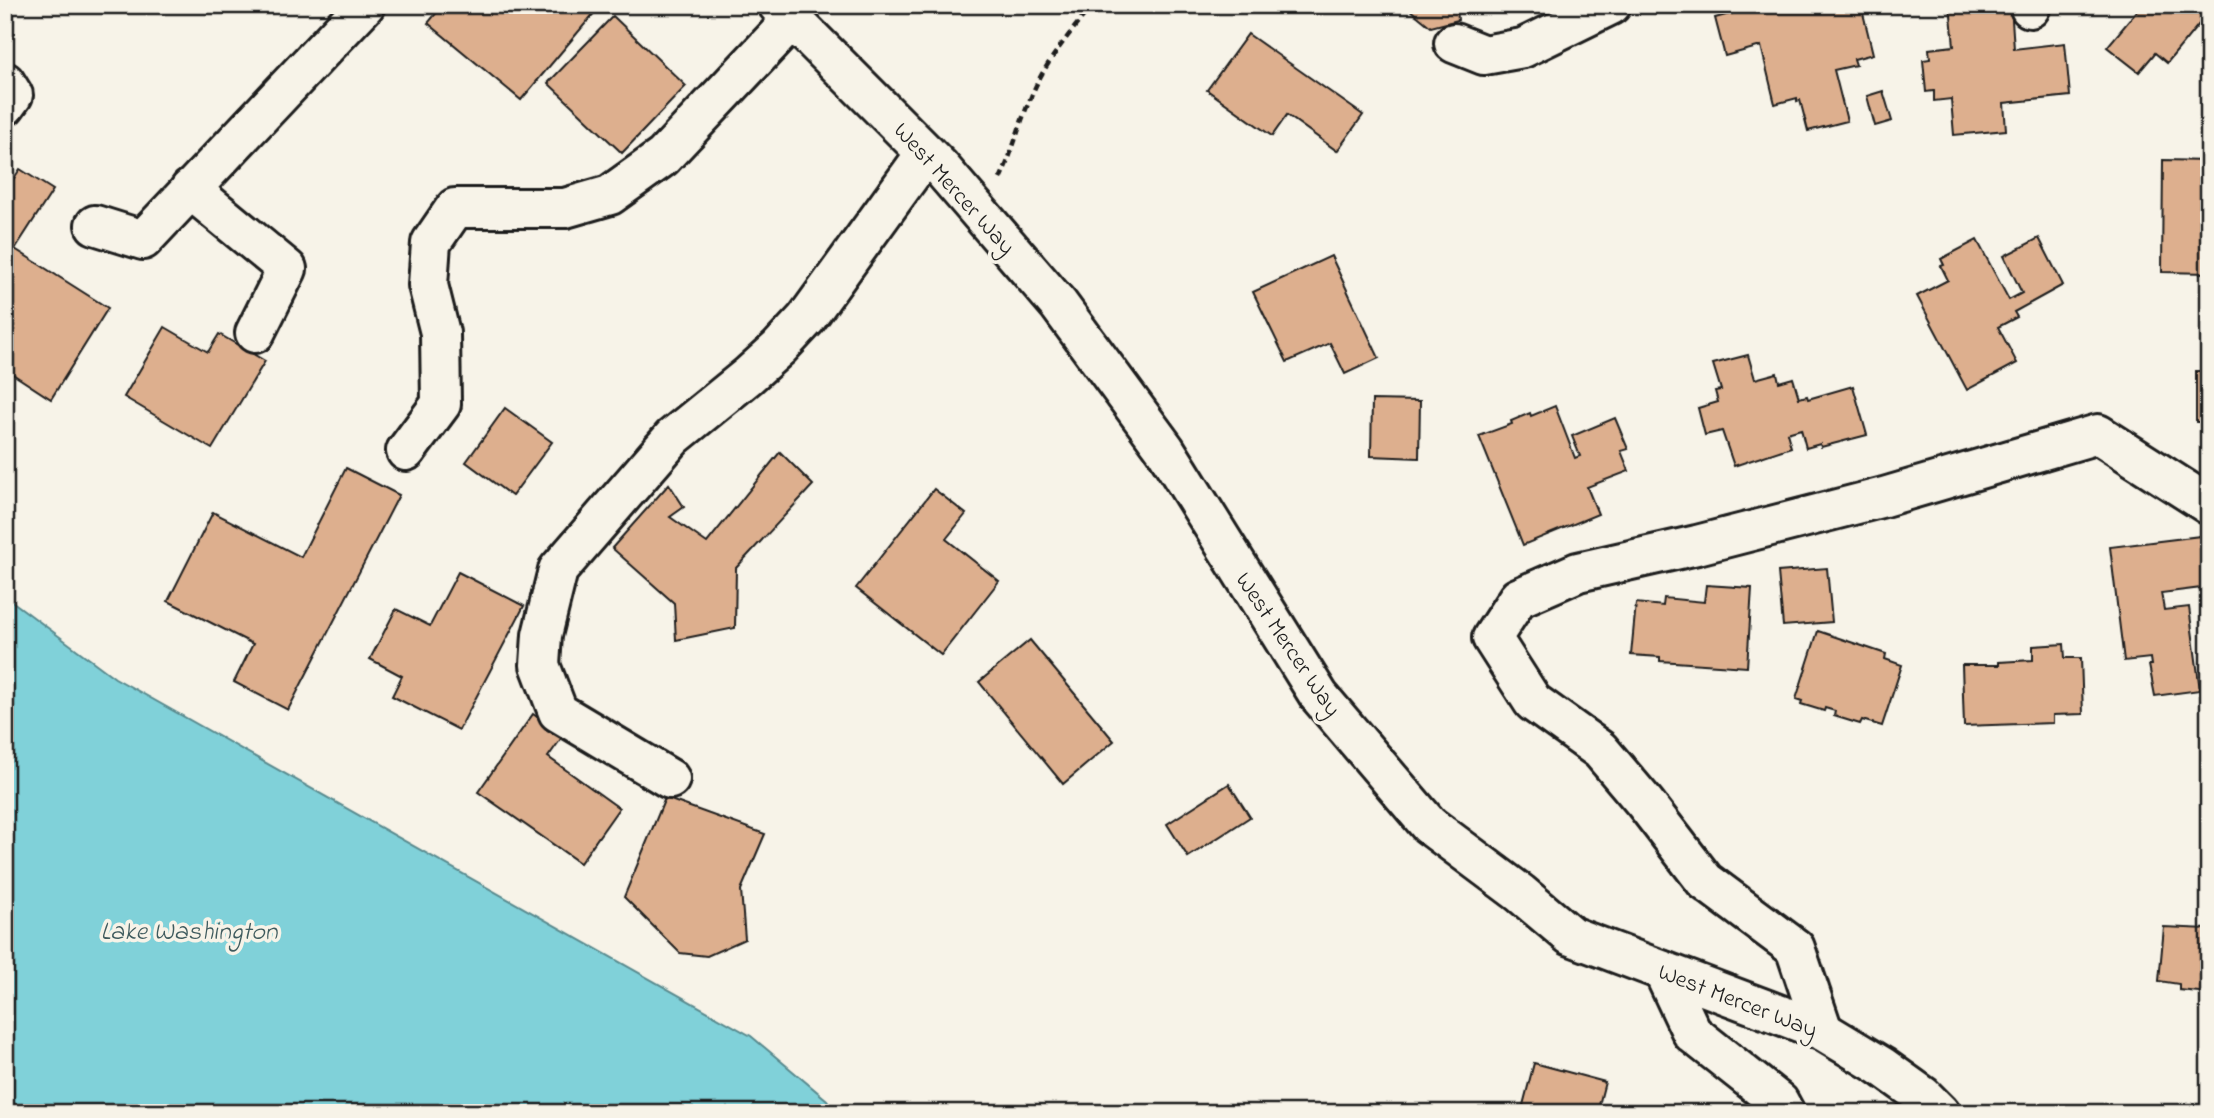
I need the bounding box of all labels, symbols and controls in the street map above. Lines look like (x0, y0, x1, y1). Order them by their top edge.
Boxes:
street label: West Mercer Way (883, 115, 1022, 265)
street label: West Mercer Way (1225, 566, 1348, 725)
water label: Lake Washington (100, 914, 279, 952)
street label: West Mercer Way (1652, 956, 1822, 1050)

